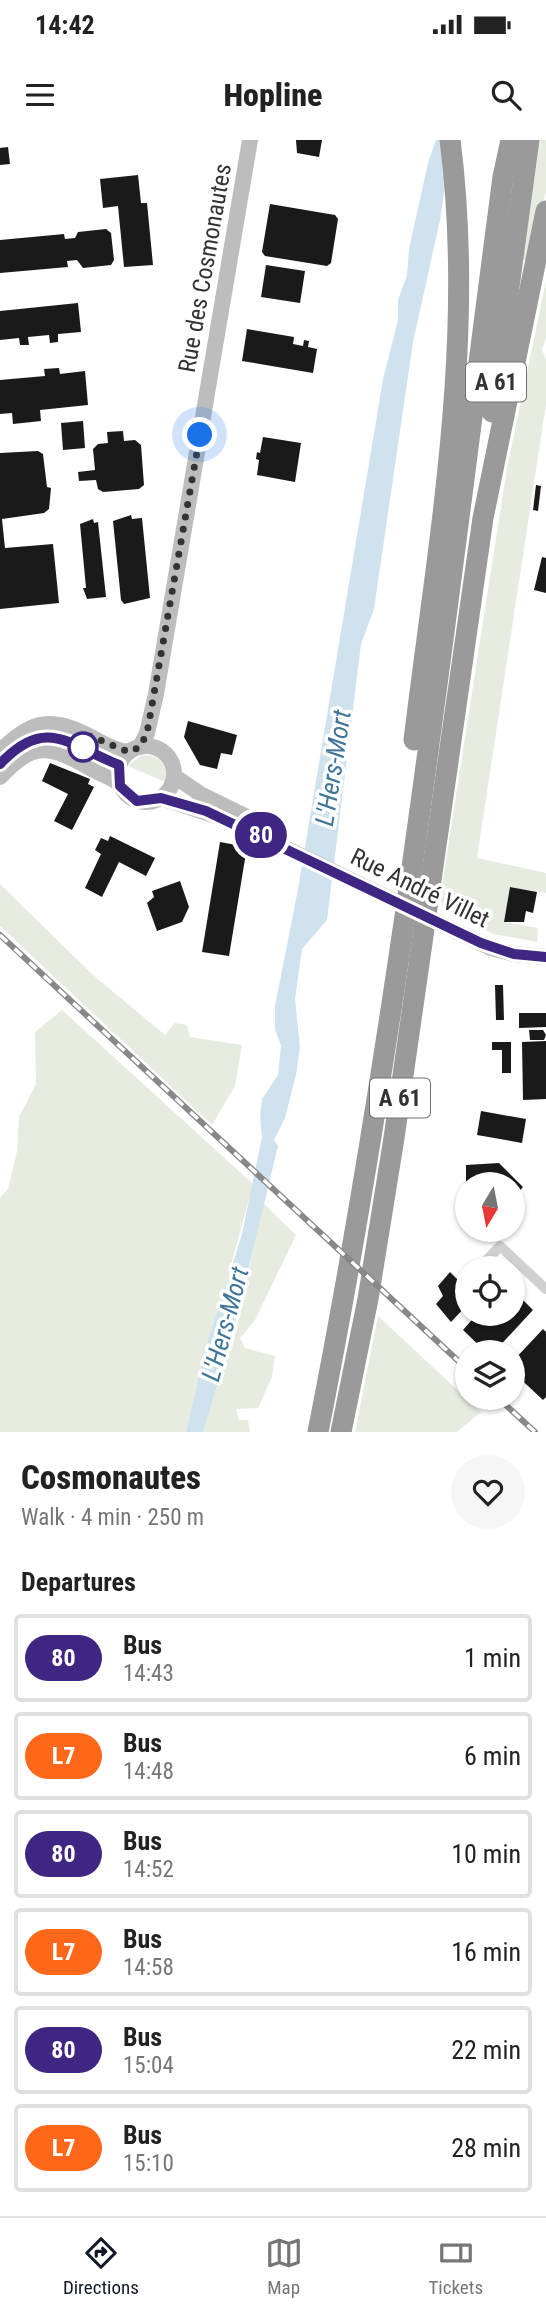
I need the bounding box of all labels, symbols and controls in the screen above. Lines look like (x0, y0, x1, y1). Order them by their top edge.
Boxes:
text: 14:42 (35, 10, 95, 40)
icon: menu (21, 76, 59, 114)
text: Hopline (224, 76, 322, 114)
icon: search (487, 76, 525, 114)
street label: Rue des Cosmonautes (173, 161, 237, 375)
road number: A 61 (466, 362, 526, 402)
your location (182, 417, 217, 452)
water label: L'Hers-Mort (309, 707, 357, 828)
unlabelled marker (68, 732, 98, 762)
line badge: 80 (230, 812, 292, 858)
text: 80 (249, 821, 273, 849)
street label: Rue André Villet (346, 842, 494, 934)
road number: A 61 (370, 1079, 430, 1118)
north arrow (455, 1172, 525, 1242)
map controls (455, 1172, 525, 1410)
button: locate (455, 1256, 525, 1326)
water label: L'Hers-Mort (195, 1263, 255, 1384)
button: layers (455, 1340, 525, 1410)
button: heart (451, 1455, 525, 1529)
text: Cosmonautes (21, 1458, 201, 1497)
text: Walk · 4 min · 250 m (21, 1504, 204, 1531)
text: Departures (21, 1567, 136, 1597)
text: Bus (123, 1630, 162, 1660)
text: 1 min (464, 1643, 521, 1673)
text: 80 (51, 1644, 76, 1672)
text: 14:43 (123, 1660, 174, 1687)
text: Bus (123, 1728, 162, 1758)
text: 6 min (464, 1741, 521, 1771)
text: L7 (52, 1742, 75, 1770)
text: 14:48 (123, 1758, 174, 1785)
text: Bus (123, 1826, 162, 1856)
text: 10 min (451, 1839, 521, 1869)
text: 80 (51, 1840, 76, 1868)
text: 14:52 (123, 1856, 174, 1883)
text: Bus (123, 1924, 162, 1954)
text: 16 min (451, 1937, 521, 1967)
text: L7 (52, 1938, 75, 1966)
text: 14:58 (123, 1954, 174, 1981)
text: Bus (123, 2022, 162, 2052)
text: 22 min (451, 2035, 521, 2065)
text: 80 (51, 2036, 76, 2064)
text: 15:04 (123, 2052, 174, 2079)
text: Bus (123, 2120, 162, 2150)
text: 28 min (451, 2133, 521, 2163)
text: L7 (52, 2134, 75, 2162)
text: 15:10 (123, 2150, 174, 2177)
tab: Directions (63, 2234, 139, 2299)
tab: Map (265, 2234, 303, 2299)
tab: Tickets (428, 2234, 483, 2299)

